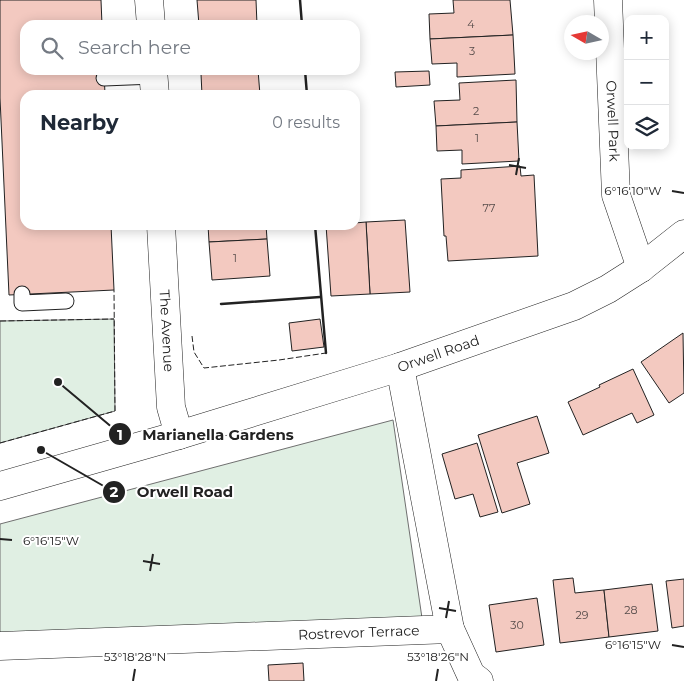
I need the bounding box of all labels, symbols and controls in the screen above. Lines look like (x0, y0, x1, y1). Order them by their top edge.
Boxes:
north arrow (564, 15, 609, 60)
map controls (624, 15, 669, 150)
button: + (624, 15, 669, 60)
house number: 4 (467, 17, 475, 31)
search box (20, 20, 360, 75)
icon: search (38, 34, 66, 62)
text: Search here (78, 36, 191, 59)
house number: 3 (469, 44, 475, 58)
button: − (624, 60, 669, 105)
street label: Orwell Park (602, 80, 624, 163)
house number: 2 (473, 104, 479, 118)
button: layers (624, 105, 669, 150)
text: Nearby (40, 110, 119, 135)
text: 0 results (272, 113, 340, 132)
house number: 1 (475, 131, 479, 145)
text: 6°16'10"W (604, 183, 662, 198)
house number: 77 (483, 201, 495, 215)
house number: 1 (233, 251, 237, 265)
street label: The Avenue (156, 289, 178, 373)
street label: Orwell Road (395, 331, 482, 376)
callout: Marianella Gardens (107, 419, 304, 449)
text: 1 (117, 425, 123, 444)
text: Marianella Gardens (142, 425, 294, 444)
callout: Orwell Road (101, 477, 243, 507)
text: 2 (110, 482, 119, 501)
text: Orwell Road (137, 482, 233, 501)
text: 6°16'15"W (23, 533, 79, 548)
house number: 28 (624, 603, 638, 617)
house number: 29 (576, 608, 589, 622)
house number: 30 (510, 618, 524, 632)
street label: Rostrevor Terrace (298, 621, 420, 644)
text: 6°16'15"W (605, 637, 661, 652)
text: 53°18'28"N (104, 649, 166, 664)
text: 53°18'26"N (407, 649, 469, 664)

